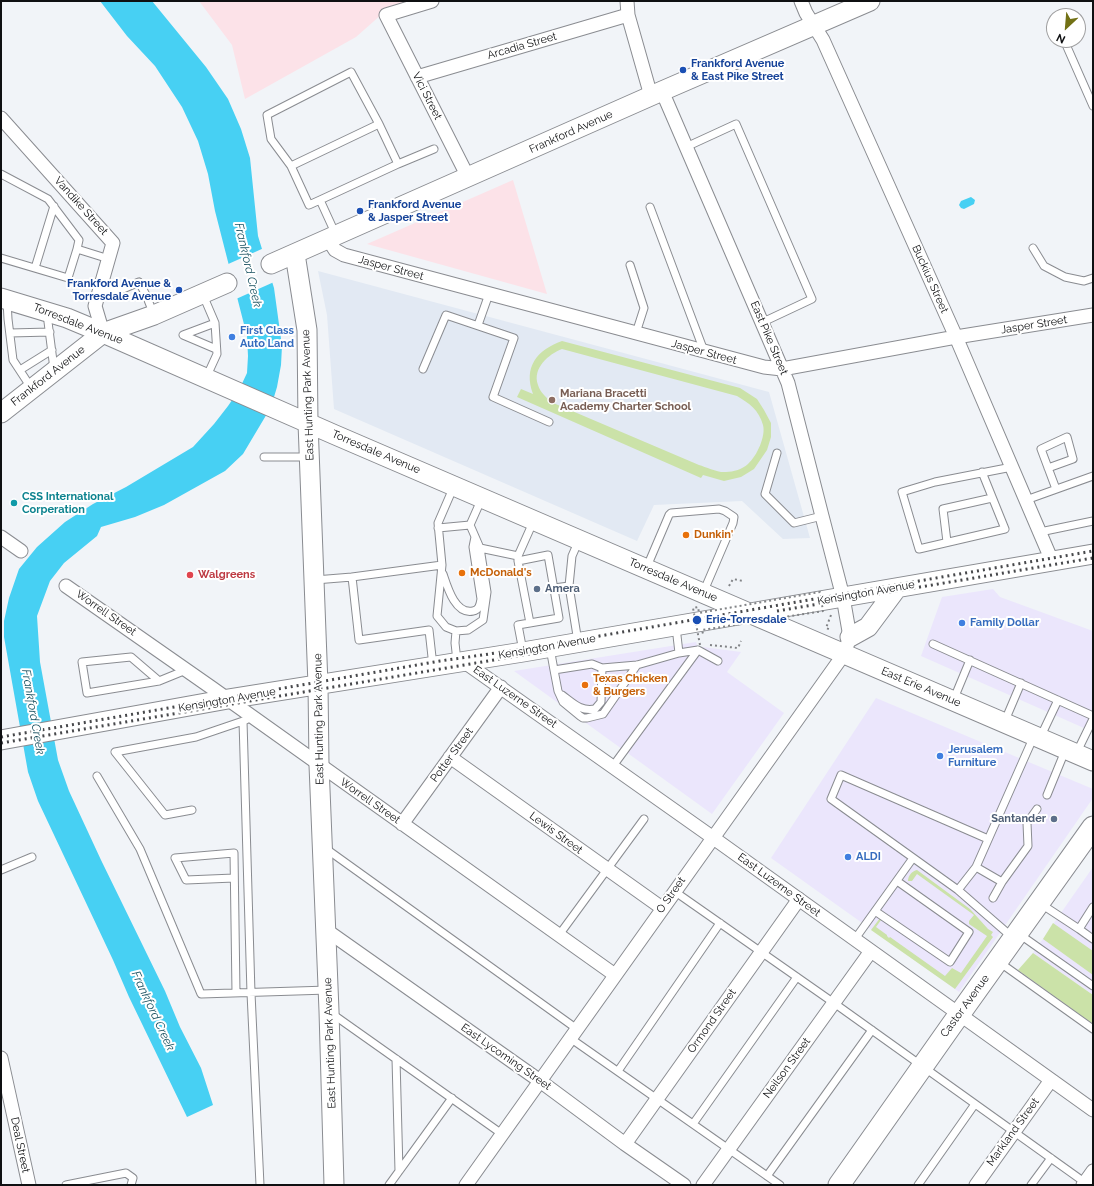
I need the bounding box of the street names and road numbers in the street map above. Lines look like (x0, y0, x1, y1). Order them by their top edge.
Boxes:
street label: Arcadia Street (486, 30, 558, 62)
street label: Vici Street (409, 70, 445, 122)
street label: Frankford Avenue (527, 108, 615, 156)
street label: Vandike Street (51, 174, 111, 238)
street label: Buckius Street (909, 243, 951, 315)
street label: Jasper Street (357, 253, 425, 283)
street label: East Pike Street (747, 299, 791, 377)
street label: Torresdale Avenue (31, 301, 125, 347)
street label: Jasper Street (1000, 313, 1068, 337)
street label: East Hunting Park Avenue (299, 329, 317, 461)
street label: Jasper Street (670, 337, 738, 367)
street label: Frankford Avenue (8, 343, 88, 409)
street label: Torresdale Avenue (330, 427, 422, 477)
street label: Torresdale Avenue (627, 555, 719, 605)
street label: Kensington Avenue (816, 578, 916, 608)
street label: Worrell Street (73, 587, 139, 639)
street label: Kensington Avenue (497, 632, 597, 662)
street label: East Hunting Park Avenue (311, 653, 327, 785)
street label: East Luzerne Street (471, 663, 559, 731)
street label: East Erie Avenue (879, 664, 963, 710)
street label: Kensington Avenue (177, 685, 277, 715)
street label: Potter Street (428, 725, 476, 785)
street label: Worrell Street (337, 775, 403, 827)
street label: Lewis Street (527, 809, 585, 857)
street label: East Luzerne Street (735, 851, 823, 919)
street label: O Street (654, 874, 688, 916)
street label: Castor Avenue (938, 972, 992, 1040)
street label: East Hunting Park Avenue (321, 977, 339, 1109)
street label: Ormond Street (685, 986, 739, 1056)
street label: East Lycoming Street (458, 1021, 554, 1093)
street label: Neilson Street (761, 1035, 813, 1101)
street label: Markland Street (984, 1095, 1042, 1169)
street label: Deal Street (8, 1116, 32, 1174)

